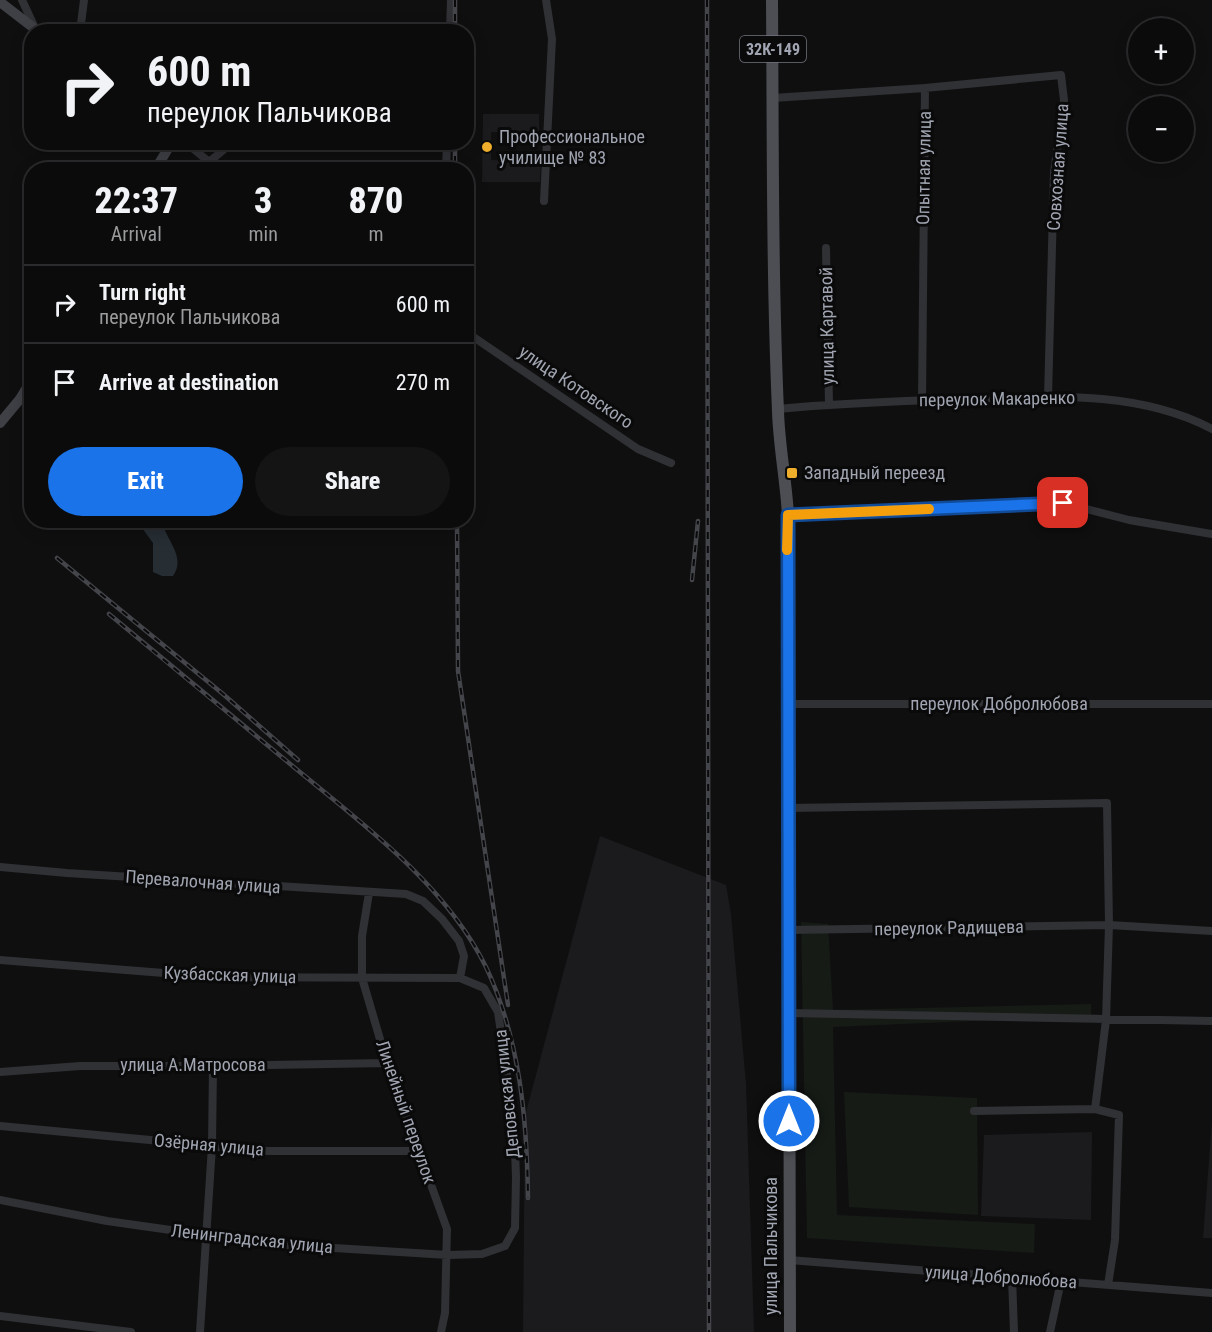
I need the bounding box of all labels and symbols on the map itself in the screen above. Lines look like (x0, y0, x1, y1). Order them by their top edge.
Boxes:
road number: 32К-149 (740, 36, 806, 62)
street label: Совхозная улица (1043, 103, 1072, 231)
street label: Опытная улица (912, 111, 935, 225)
place label: Профессиональное училище № 83 (499, 126, 645, 168)
marker: Профессиональное училище № 83 (480, 140, 494, 154)
street label: улица Картавой (815, 267, 838, 385)
street label: улица Котовского (515, 341, 637, 433)
street label: переулок Макаренко (919, 387, 1075, 410)
place label: Западный переезд (804, 462, 945, 483)
marker: Западный переезд (785, 466, 799, 480)
pin (1037, 477, 1088, 528)
street label: переулок Добролюбова (910, 693, 1088, 714)
street label: Перевалочная улица (125, 866, 281, 897)
street label: переулок Радищева (874, 916, 1024, 939)
street label: Кузбасская улица (163, 962, 297, 987)
street label: Деповская улица (489, 1029, 524, 1160)
street label: Линейный переулок (372, 1037, 441, 1187)
street label: улица А.Матросова (120, 1054, 266, 1075)
position arrow (757, 1089, 821, 1153)
street label: Озёрная улица (153, 1129, 265, 1160)
street label: улица Пальчикова (760, 1177, 781, 1315)
street label: Ленинградская улица (170, 1220, 334, 1257)
street label: улица Добролюбова (924, 1261, 1078, 1292)

